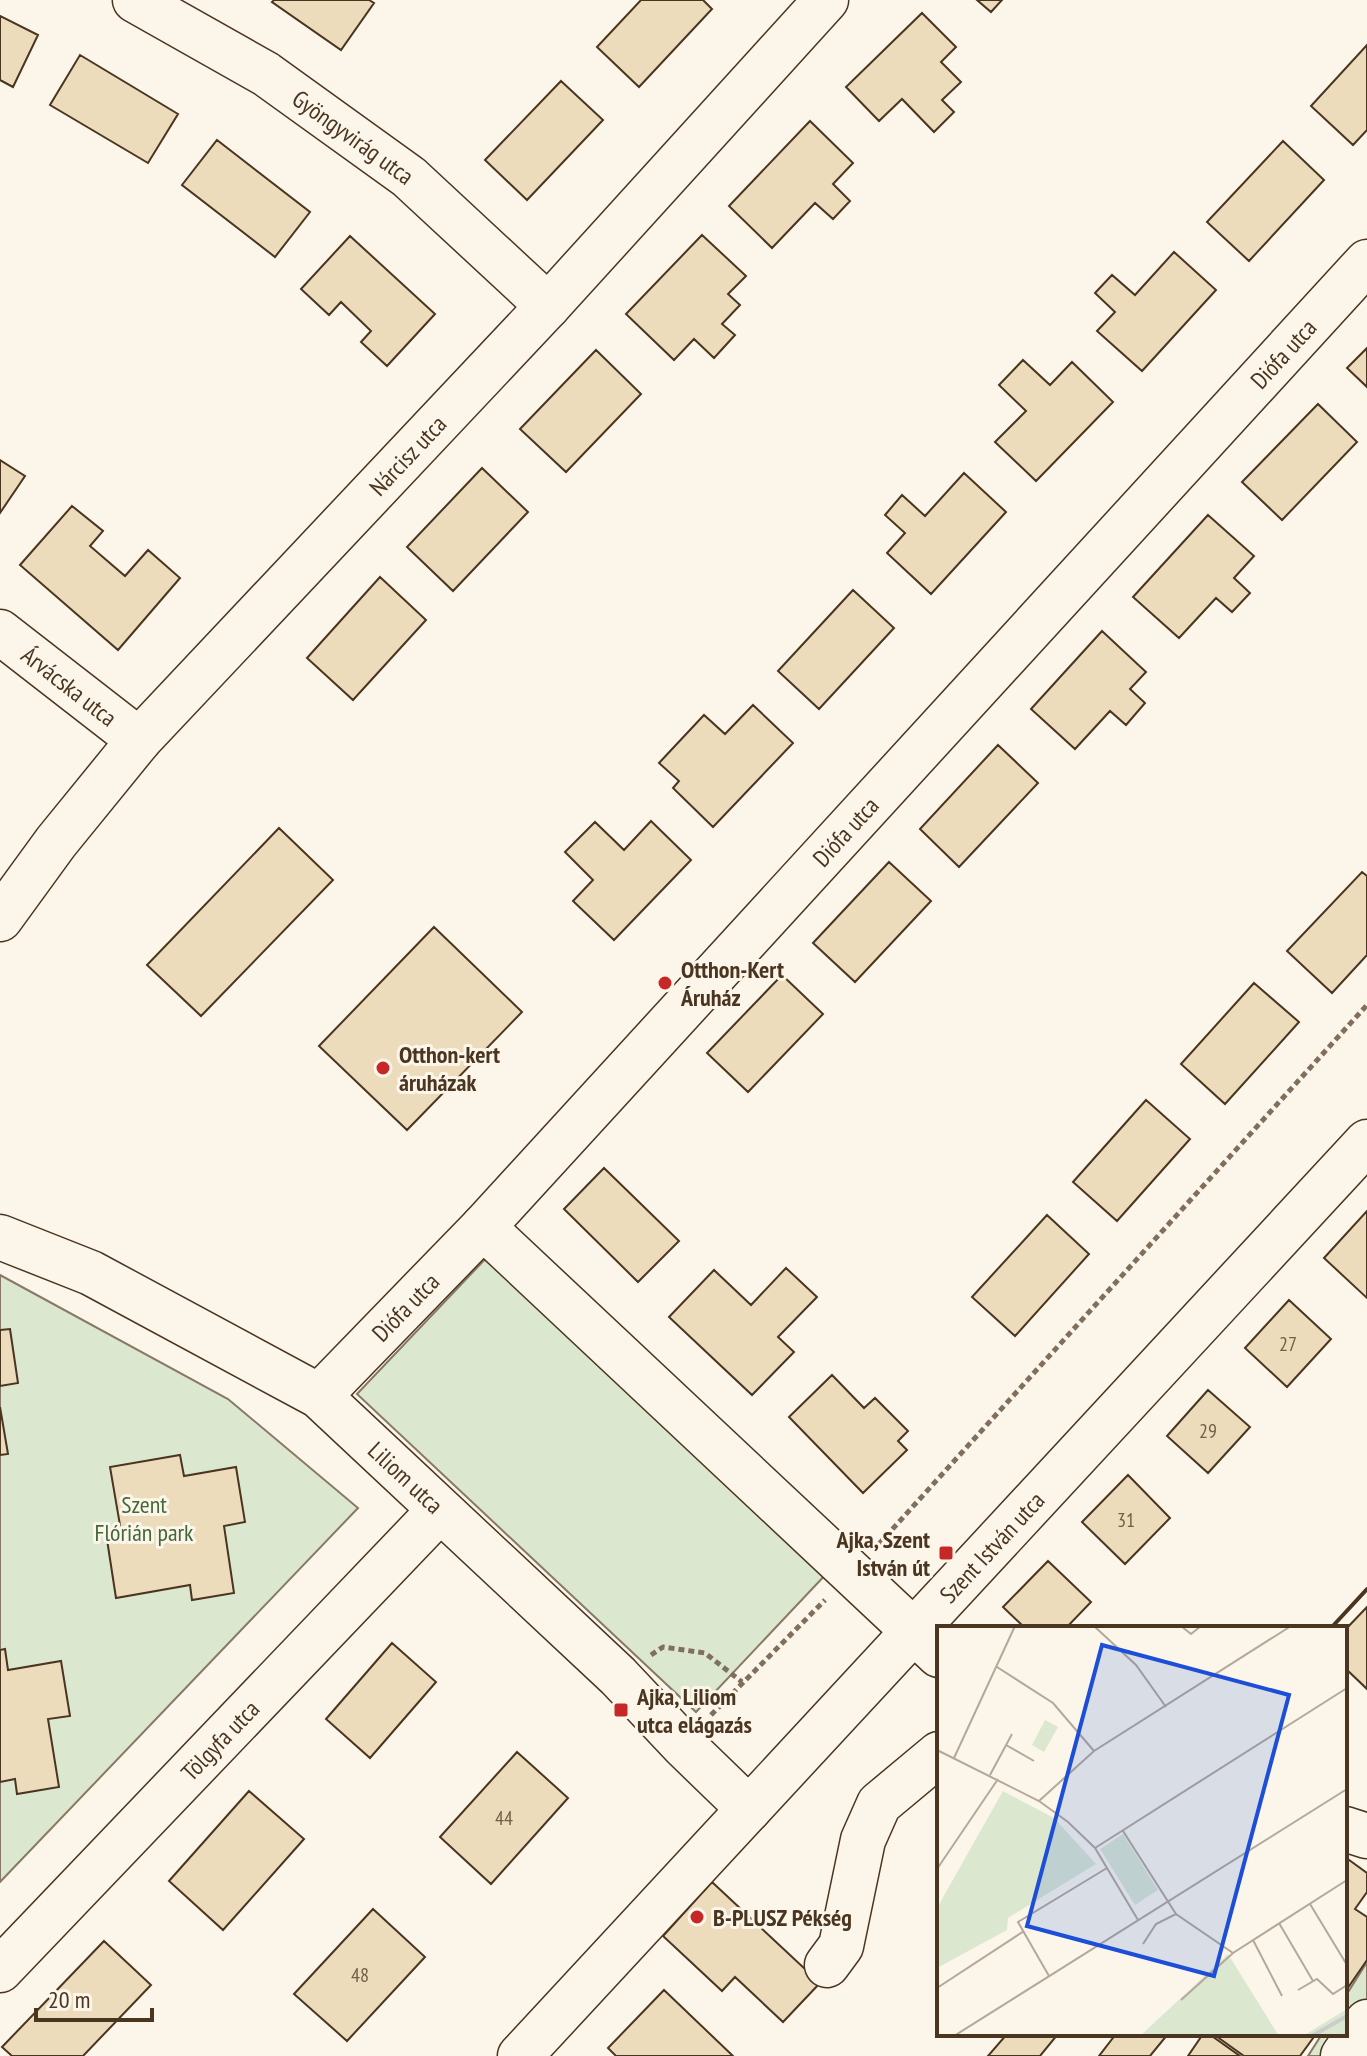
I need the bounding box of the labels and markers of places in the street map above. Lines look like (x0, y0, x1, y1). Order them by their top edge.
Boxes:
place label: Otthon-Kert Áruház (680, 954, 784, 1013)
marker: Otthon-Kert Áruház (656, 974, 674, 992)
place label: Otthon-kert áruházak (399, 1039, 500, 1098)
marker: Otthon-kert áruházak (374, 1059, 392, 1077)
place label: Ajka, Szent István út (836, 1524, 930, 1583)
marker: Ajka, Szent István út (937, 1544, 955, 1562)
place label: Ajka, Liliom utca elágazás (636, 1681, 752, 1740)
marker: Ajka, Liliom utca elágazás (612, 1701, 630, 1719)
place label: B-PLUSZ Pékség (713, 1902, 852, 1933)
marker: B-PLUSZ Pékség (688, 1908, 706, 1926)

